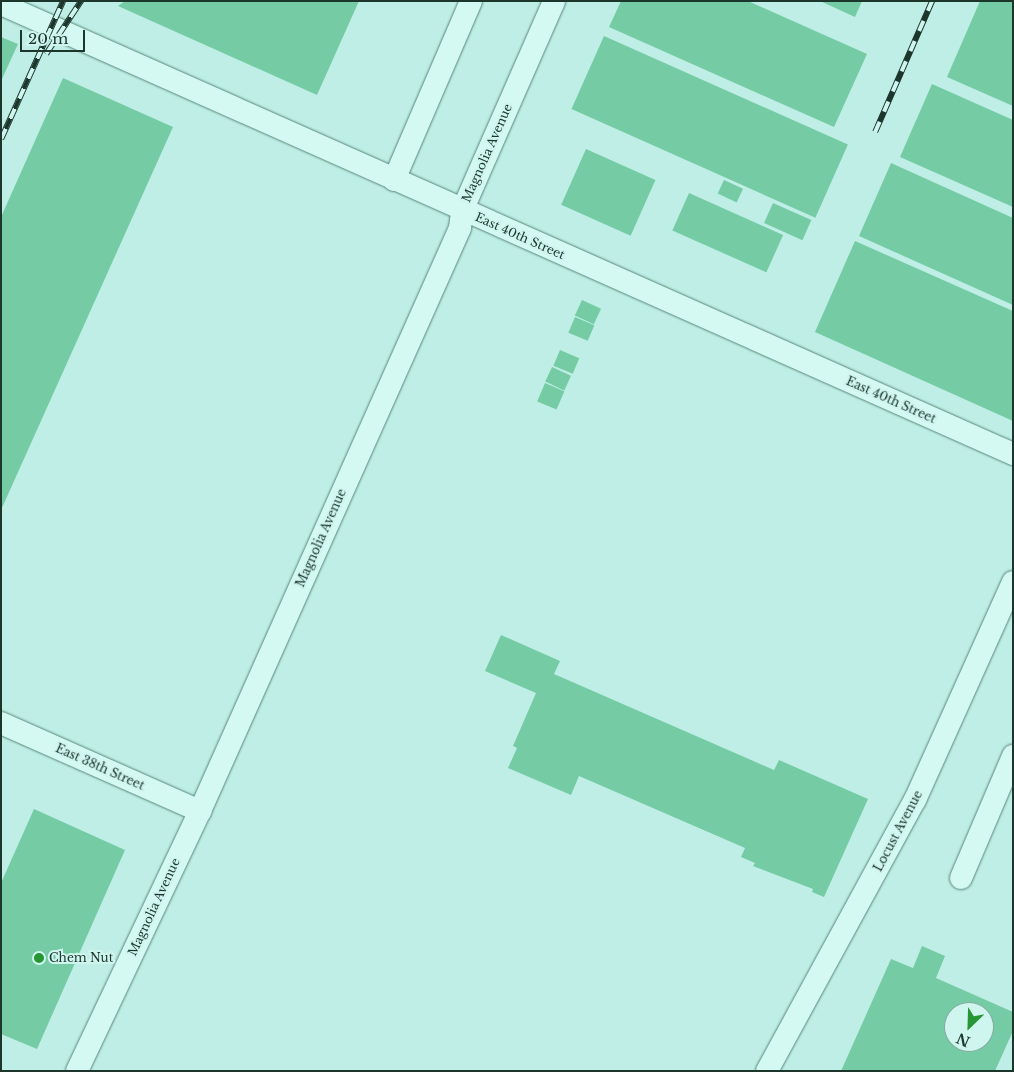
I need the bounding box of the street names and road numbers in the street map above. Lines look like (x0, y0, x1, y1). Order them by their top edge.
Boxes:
street label: Magnolia Avenue (459, 101, 515, 205)
street label: East 40th Street (473, 210, 567, 262)
street label: East 40th Street (844, 374, 938, 426)
street label: Magnolia Avenue (293, 486, 349, 590)
street label: East 38th Street (53, 741, 147, 793)
street label: Locust Avenue (870, 788, 926, 874)
street label: Magnolia Avenue (125, 856, 183, 958)

